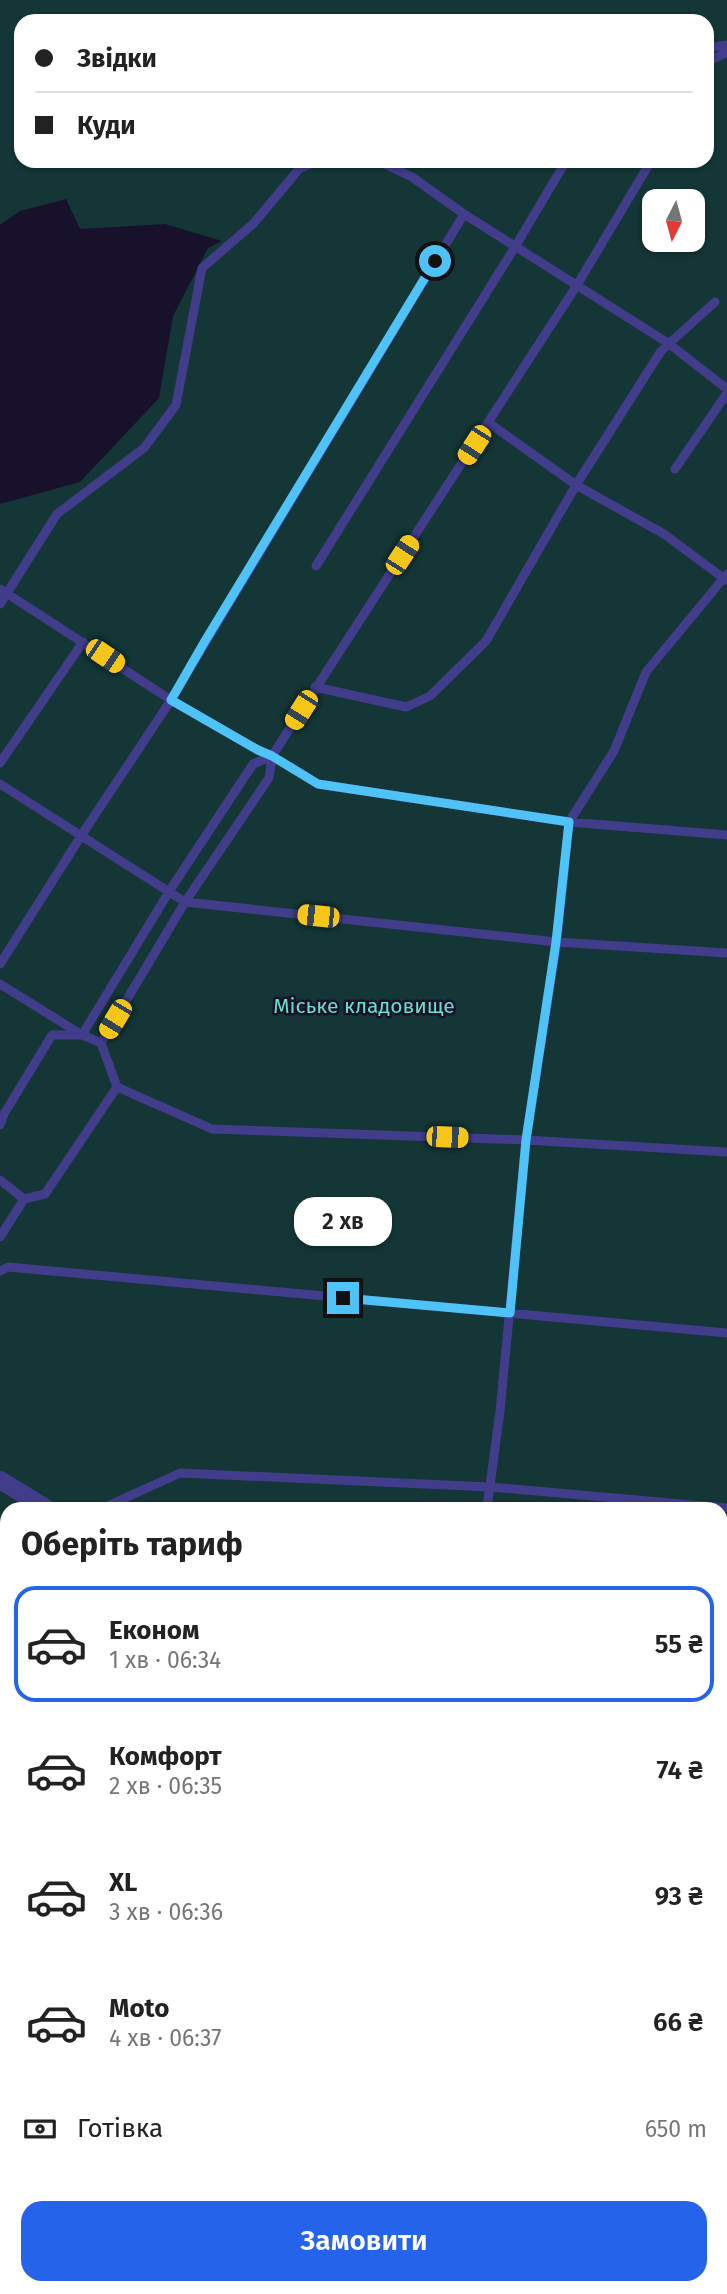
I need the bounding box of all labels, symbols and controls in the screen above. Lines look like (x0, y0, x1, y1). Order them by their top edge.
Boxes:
text: Звідки (77, 43, 157, 74)
text: Куди (77, 110, 136, 141)
north arrow (642, 189, 705, 252)
map controls (642, 189, 705, 252)
route start (419, 245, 451, 277)
car (454, 422, 495, 468)
car (382, 532, 423, 578)
car (82, 636, 129, 676)
car (281, 687, 322, 733)
car (297, 903, 340, 929)
park label: Міське кладовище (273, 993, 455, 1019)
car (96, 996, 135, 1042)
car (426, 1126, 469, 1148)
callout: 2 хв (294, 1196, 392, 1246)
text: 2 хв (322, 1207, 364, 1235)
route end (327, 1282, 359, 1314)
text: Оберіть тариф (21, 1525, 243, 1563)
icon: car (25, 1613, 88, 1676)
text: Економ (109, 1615, 199, 1646)
text: 55 ₴ (655, 1629, 703, 1660)
text: 1 хв · 06:34 (109, 1646, 221, 1674)
icon: car (25, 1739, 88, 1802)
text: Комфорт (109, 1741, 222, 1772)
text: 74 ₴ (657, 1755, 703, 1786)
text: 2 хв · 06:35 (109, 1772, 222, 1800)
icon: car (25, 1865, 88, 1928)
text: XL (109, 1867, 137, 1898)
text: 93 ₴ (655, 1881, 703, 1912)
text: 3 хв · 06:36 (109, 1898, 223, 1926)
icon: car (25, 1991, 88, 2054)
text: Moto (109, 1993, 169, 2024)
text: 66 ₴ (653, 2007, 703, 2038)
text: 4 хв · 06:37 (109, 2024, 222, 2052)
icon: cash (21, 2110, 59, 2148)
text: Готівка (77, 2113, 163, 2144)
text: 650 m (645, 2115, 707, 2143)
button: Замовити (21, 2201, 707, 2281)

